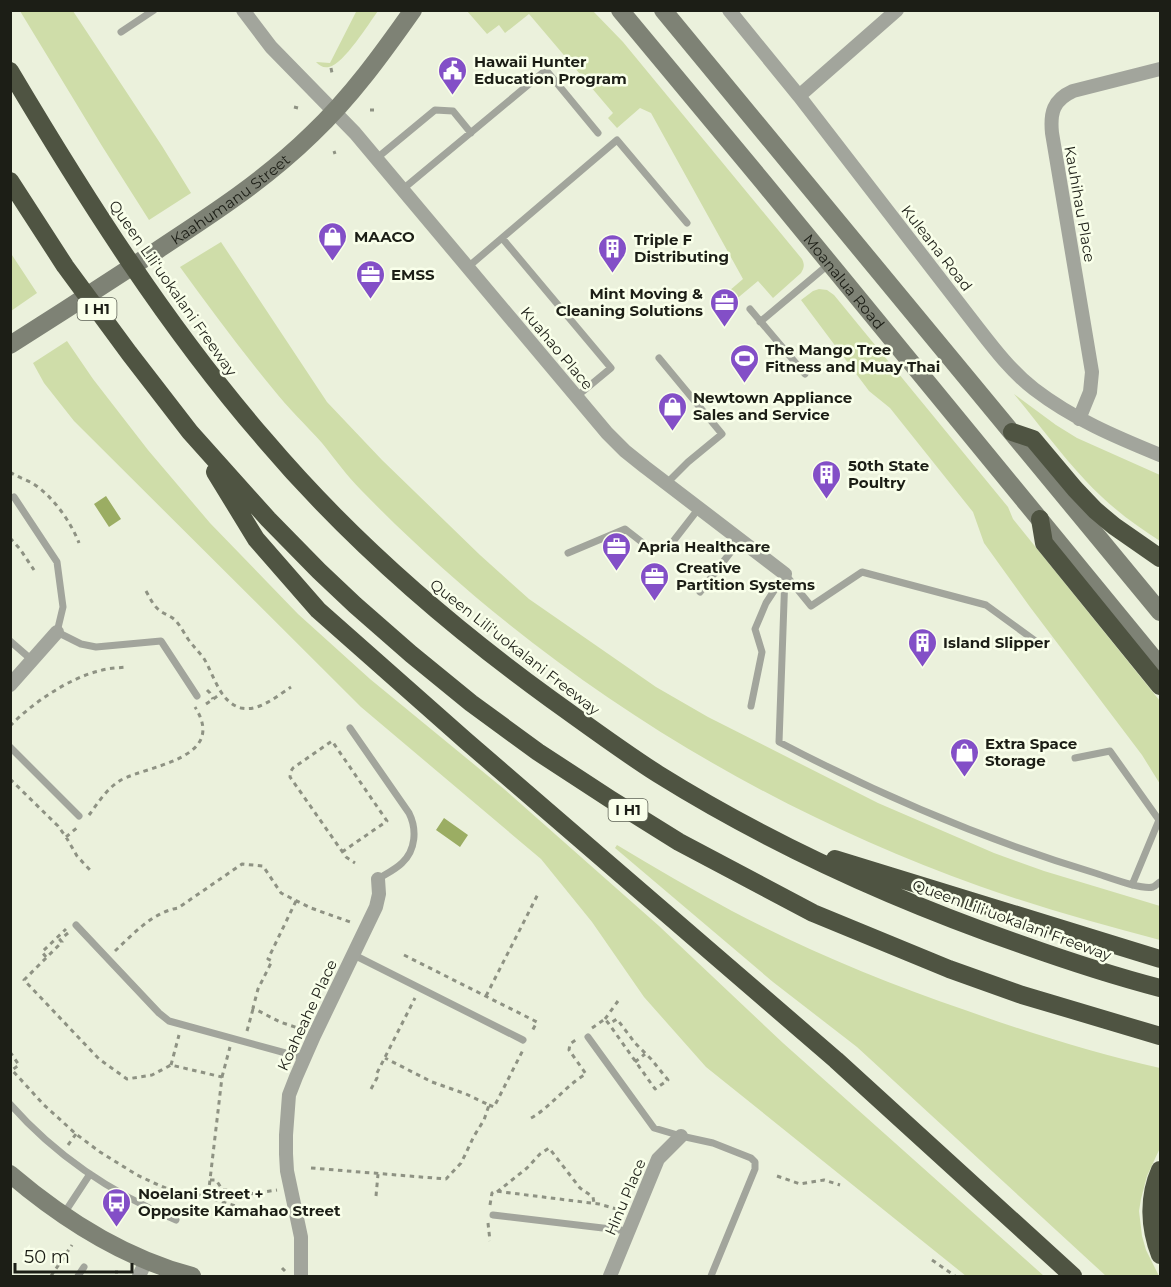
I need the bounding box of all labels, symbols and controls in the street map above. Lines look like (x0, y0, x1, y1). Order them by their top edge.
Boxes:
place label: Hawaii Hunter Education Program (474, 52, 627, 88)
public building icon: Hawaii Hunter Education Program (437, 54, 469, 96)
street label: Kauhihau Place (1060, 144, 1100, 264)
street label: Kaahumanu Street (167, 150, 293, 249)
street label: Queen Liliʻuokalani Freeway (105, 196, 242, 380)
street label: Kuleana Road (897, 201, 977, 295)
shop icon: MAACO (317, 220, 349, 262)
place label: MAACO (354, 227, 415, 246)
place label: Triple F Distributing (634, 230, 729, 266)
street label: Moanalua Road (800, 230, 889, 333)
building icon: Triple F Distributing (597, 232, 629, 274)
office icon: EMSS (354, 258, 386, 300)
place label: EMSS (391, 265, 435, 284)
place label: Mint Moving & Cleaning Solutions (556, 284, 703, 320)
office icon: Mint Moving & Cleaning Solutions (708, 286, 740, 328)
road number: I H1 (78, 298, 116, 320)
street label: Kuahao Place (517, 303, 597, 393)
place label: The Mango Tree Fitness and Muay Thai (765, 340, 940, 376)
sports icon: The Mango Tree Fitness and Muay Thai (728, 342, 760, 384)
place label: Newtown Appliance Sales and Service (693, 388, 852, 424)
shop icon: Newtown Appliance Sales and Service (656, 390, 688, 432)
place label: 50th State Poultry (848, 456, 929, 492)
building icon: 50th State Poultry (811, 458, 843, 500)
office icon: Apria Healthcare (601, 530, 633, 572)
place label: Apria Healthcare (637, 537, 770, 556)
place label: Creative Partition Systems (676, 558, 815, 594)
office icon: Creative Partition Systems (639, 560, 671, 602)
street label: Queen Liliʻuokalani Freeway (426, 575, 604, 720)
building icon: Island Slipper (906, 626, 938, 668)
place label: Island Slipper (943, 633, 1050, 652)
place label: Extra Space Storage (985, 734, 1077, 770)
shop icon: Extra Space Storage (948, 736, 980, 778)
road number: I H1 (608, 799, 648, 821)
street label: Queen Liliʻuokalani Freeway (910, 875, 1115, 965)
street label: Koaheahe Place (273, 956, 341, 1074)
street label: Hinu Place (600, 1156, 650, 1238)
place label: Noelani Street + Opposite Kamahao Street (138, 1184, 341, 1220)
bus stop icon: Noelani Street + Opposite Kamahao Street (101, 1186, 133, 1228)
scale bar (15, 1236, 132, 1274)
text: 50 m (24, 1246, 70, 1268)

